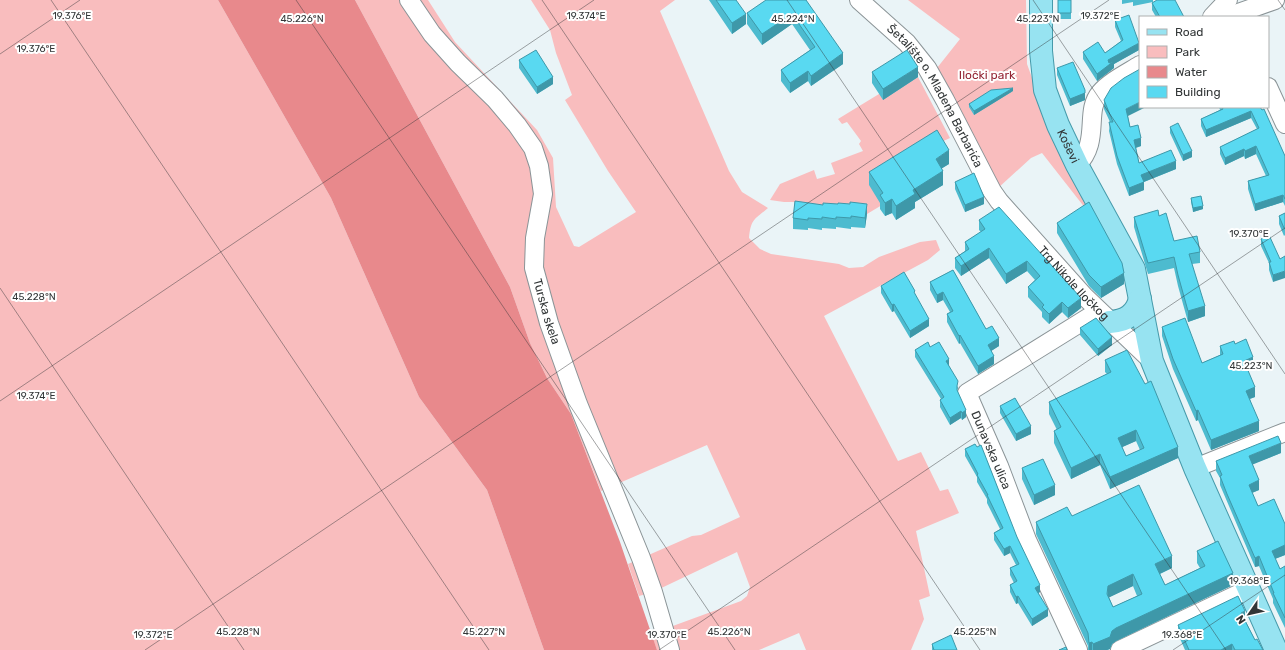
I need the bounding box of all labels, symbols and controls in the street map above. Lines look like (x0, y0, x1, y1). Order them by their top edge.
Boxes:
text: 19.376°E (53, 10, 91, 22)
text: 19.374°E (566, 10, 606, 22)
text: 19.372°E (1080, 10, 1120, 22)
text: 45.226°N (280, 13, 324, 25)
text: 45.224°N (771, 13, 815, 25)
text: 45.223°N (1016, 13, 1060, 25)
legend (1139, 16, 1269, 108)
street label: Šetalište o. Mladena Barbarića (884, 21, 986, 170)
text: Road (1175, 25, 1203, 39)
text: 19.376°E (17, 43, 55, 55)
text: Park (1175, 45, 1201, 59)
text: Water (1175, 65, 1207, 79)
park label: Iločki park (959, 68, 1016, 82)
text: Building (1175, 85, 1221, 99)
street label: Koševi (1054, 127, 1082, 166)
text: 19.370°E (1229, 228, 1269, 240)
street label: Trg Nikole Iločkog (1036, 243, 1112, 323)
street label: Turska skela (530, 277, 563, 346)
text: 45.228°N (12, 291, 56, 303)
text: 45.223°N (1229, 360, 1273, 372)
text: 19.374°E (16, 390, 56, 402)
street label: Dunavska ulica (968, 409, 1014, 491)
text: 19.368°E (1229, 575, 1269, 587)
north arrow (1229, 594, 1269, 634)
text: N (1233, 612, 1249, 626)
text: 45.228°N (216, 626, 260, 638)
text: 45.227°N (463, 626, 505, 638)
text: 45.226°N (707, 626, 751, 638)
text: 45.225°N (953, 626, 997, 638)
text: 19.372°E (133, 629, 173, 641)
text: 19.370°E (647, 629, 687, 641)
text: 19.368°E (1162, 629, 1202, 641)

